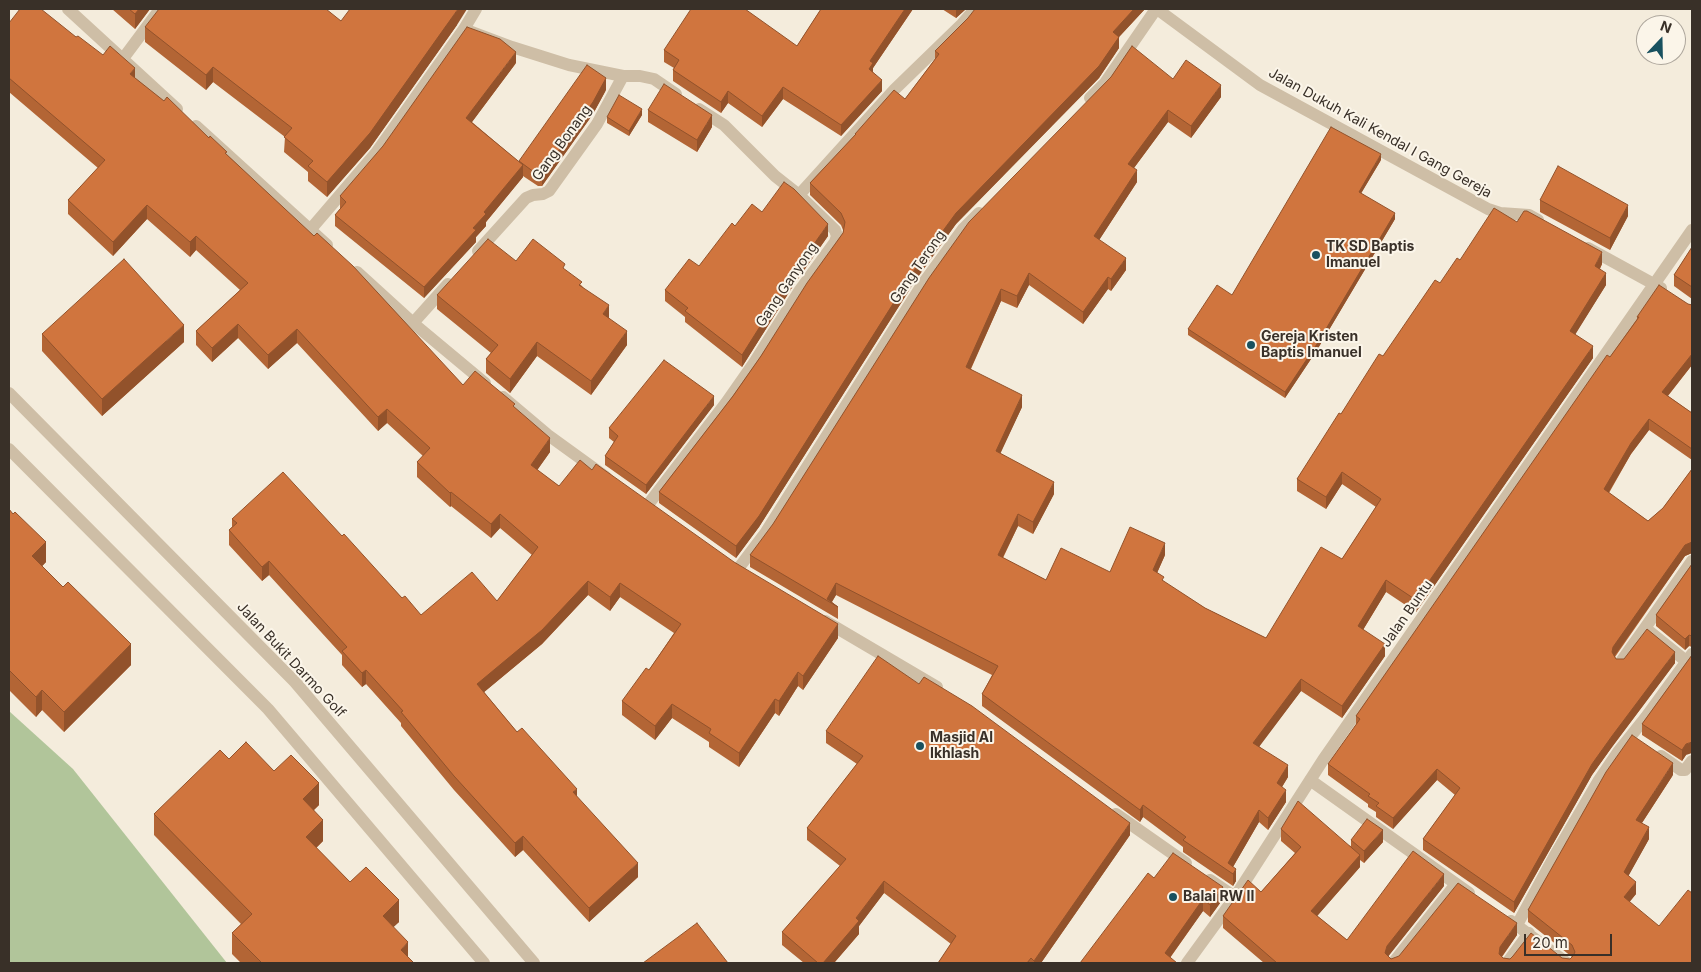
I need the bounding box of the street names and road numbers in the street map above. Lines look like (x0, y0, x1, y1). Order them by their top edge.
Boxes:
street label: Jalan Dukuh Kali Kendal I Gang Gereja (1265, 64, 1495, 202)
street label: Gang Bonang (529, 102, 595, 184)
street label: Gang Terong (887, 227, 949, 307)
street label: Gang Ganyong (753, 240, 821, 330)
street label: Jalan Buntu (1378, 577, 1436, 651)
street label: Jalan Bukit Darmo Golf (233, 599, 349, 721)

